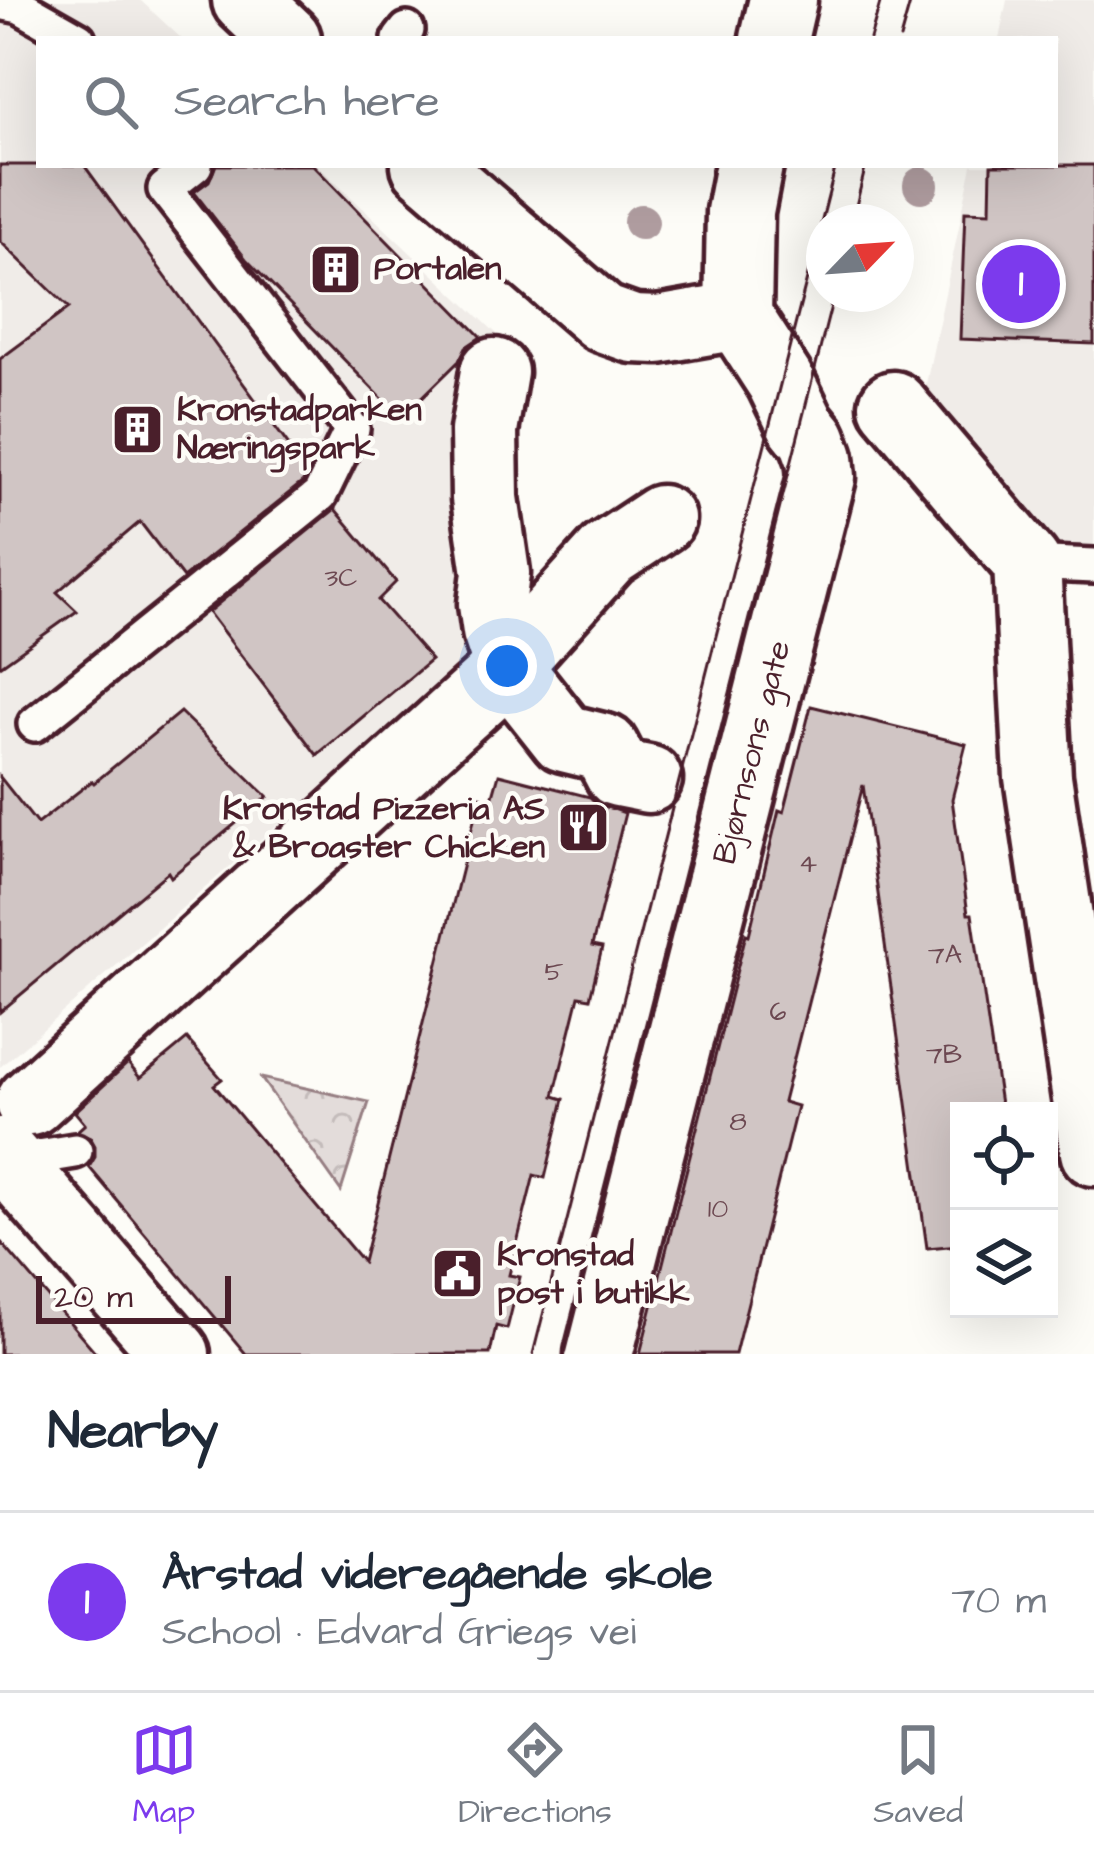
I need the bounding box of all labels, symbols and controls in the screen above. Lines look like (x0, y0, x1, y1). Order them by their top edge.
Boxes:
search box (36, 36, 1058, 168)
icon: search (78, 69, 144, 135)
text: Search here (174, 71, 440, 133)
north arrow (806, 204, 914, 312)
pin: 1 (982, 239, 1060, 329)
building icon: Portalen (307, 241, 363, 297)
place label: Portalen (374, 246, 502, 292)
place label: Kronstadparken Næringspark (177, 387, 422, 473)
building icon: Kronstadparken Næringspark (110, 401, 166, 457)
house number: 3C (325, 559, 357, 597)
street label: Bjørnsons gate (702, 635, 803, 869)
your location (477, 636, 537, 696)
place label: Kronstad Pizzeria AS & Broaster Chicken (223, 786, 545, 870)
restaurant icon: Kronstad Pizzeria AS & Broaster Chicken (556, 800, 612, 856)
house number: 4 (799, 845, 817, 883)
house number: 7A (928, 936, 962, 974)
house number: 5 (544, 953, 564, 991)
house number: 6 (770, 993, 787, 1031)
house number: 7B (926, 1036, 962, 1074)
map controls (950, 1102, 1058, 1318)
button: locate (950, 1102, 1058, 1210)
house number: 8 (729, 1103, 747, 1141)
house number: 10 (708, 1190, 728, 1228)
button: layers (950, 1210, 1058, 1318)
place label: Kronstad post i butikk (497, 1232, 690, 1316)
public building icon: Kronstad post i butikk (430, 1246, 486, 1302)
scale bar (36, 1270, 231, 1323)
text: 20 m (54, 1274, 133, 1320)
text: Nearby (48, 1397, 218, 1468)
text: Årstad videregående skole (162, 1544, 713, 1606)
text: 1 (85, 1575, 90, 1629)
text: 70 m (951, 1575, 1046, 1629)
text: School · Edvard Griegs vei (162, 1606, 636, 1660)
tab: Map (131, 1717, 197, 1835)
tab: Directions (458, 1717, 612, 1835)
tab: Saved (873, 1717, 963, 1835)

